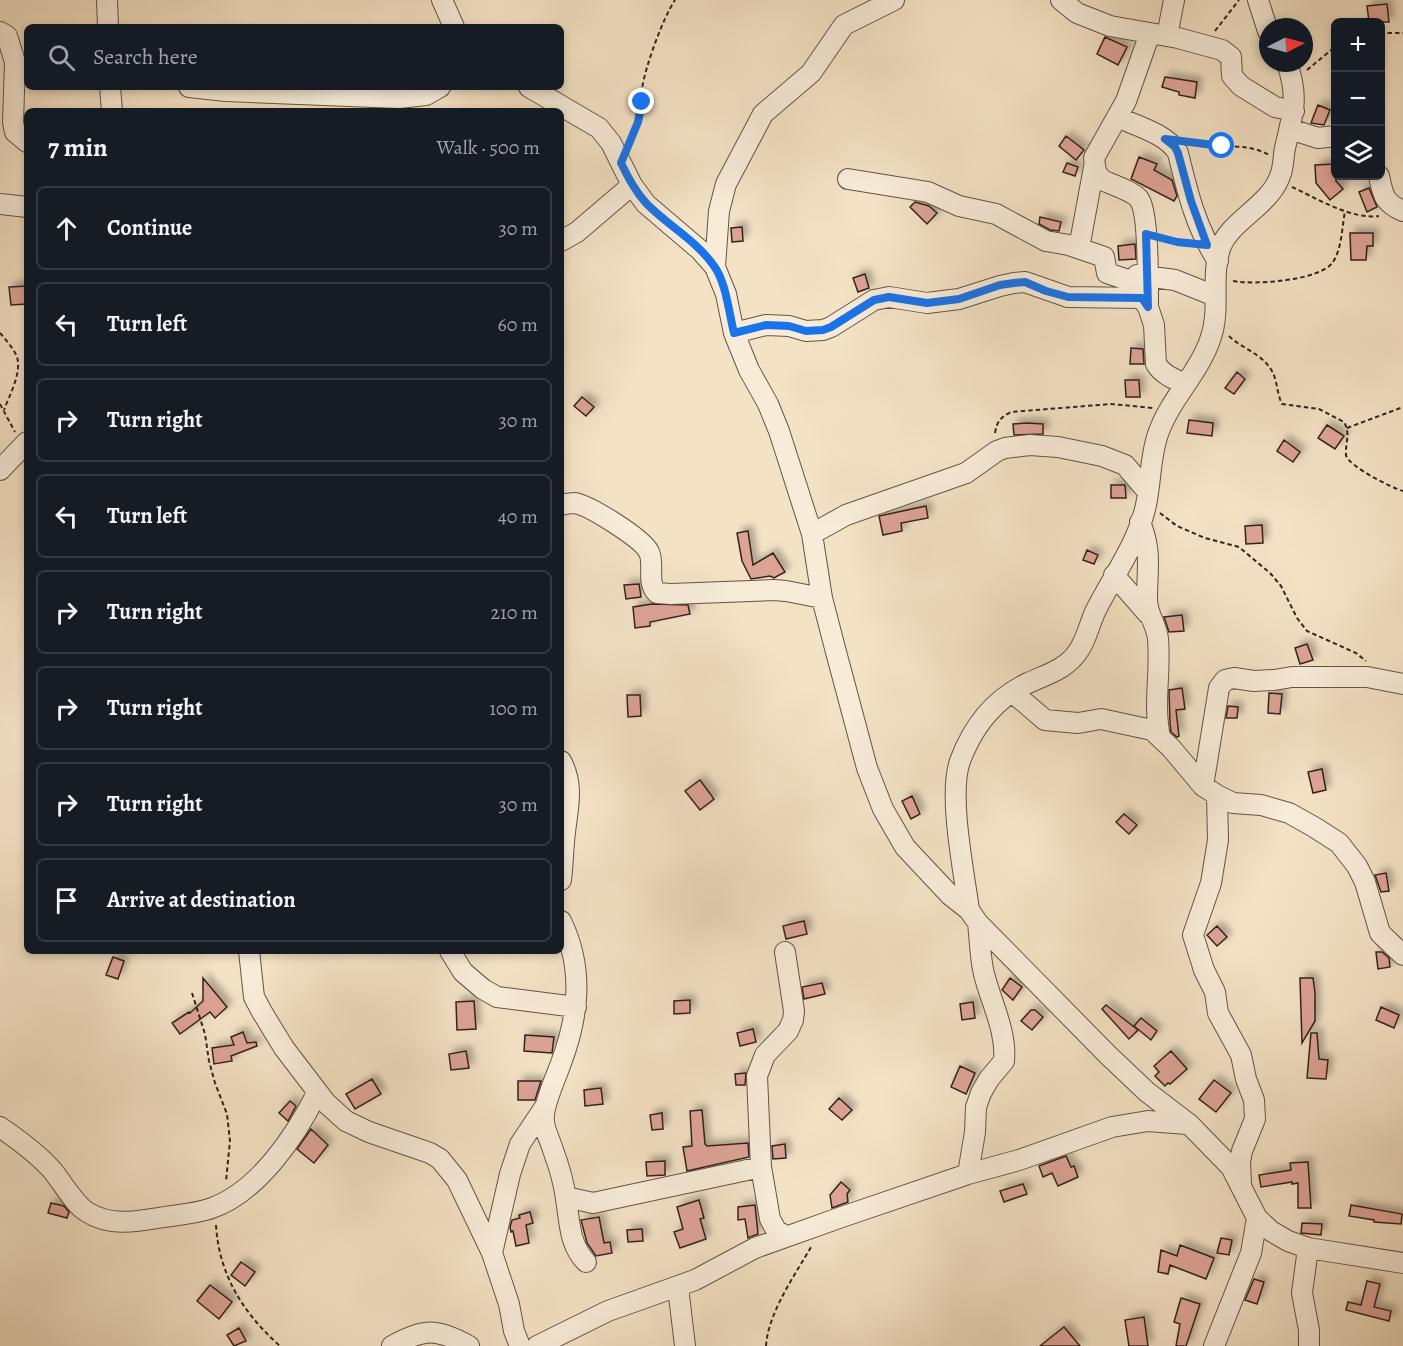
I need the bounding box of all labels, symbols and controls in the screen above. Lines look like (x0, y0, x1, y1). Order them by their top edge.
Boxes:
north arrow (1259, 18, 1313, 72)
map controls (1331, 18, 1385, 180)
button: + (1331, 18, 1385, 72)
search box (24, 24, 564, 90)
icon: search (45, 41, 78, 74)
text: Search here (93, 42, 198, 72)
button: − (1331, 72, 1385, 126)
route end (628, 88, 654, 114)
button: layers (1331, 126, 1385, 180)
text: 7 min (48, 130, 108, 165)
route start (1208, 132, 1234, 158)
text: Walk · 500 m (436, 134, 540, 161)
icon: ahead (50, 212, 83, 245)
text: Continue (107, 213, 192, 243)
text: 30 m (498, 215, 538, 242)
icon: left (50, 308, 83, 341)
text: Turn left (107, 309, 187, 339)
text: 60 m (498, 311, 538, 338)
icon: right (50, 404, 83, 437)
text: Turn right (107, 405, 203, 435)
text: 30 m (498, 407, 538, 434)
icon: left (50, 500, 83, 533)
text: Turn left (107, 501, 187, 531)
text: 40 m (498, 503, 538, 530)
icon: right (50, 596, 83, 629)
text: Turn right (107, 597, 203, 627)
text: 210 m (490, 599, 538, 626)
icon: right (50, 692, 83, 725)
text: Turn right (107, 693, 203, 723)
text: 100 m (489, 695, 538, 722)
icon: right (50, 788, 83, 821)
text: Turn right (107, 789, 203, 819)
text: 30 m (498, 791, 538, 818)
icon: arrive (50, 884, 83, 917)
text: Arrive at destination (107, 885, 296, 915)

